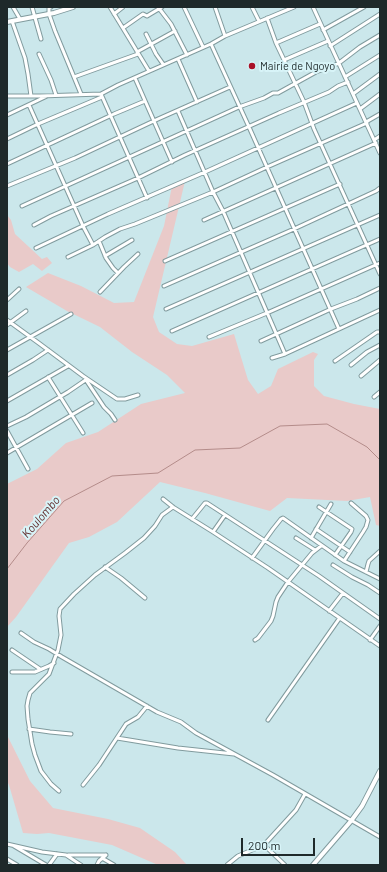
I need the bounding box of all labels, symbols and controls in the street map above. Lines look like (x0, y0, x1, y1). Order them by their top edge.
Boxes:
place label: Mairie de Ngoyo (260, 59, 335, 73)
marker: Mairie de Ngoyo (247, 61, 257, 71)
water label: Koulombo (19, 493, 63, 541)
scale bar (243, 830, 317, 856)
text: 200 m (248, 838, 280, 852)

